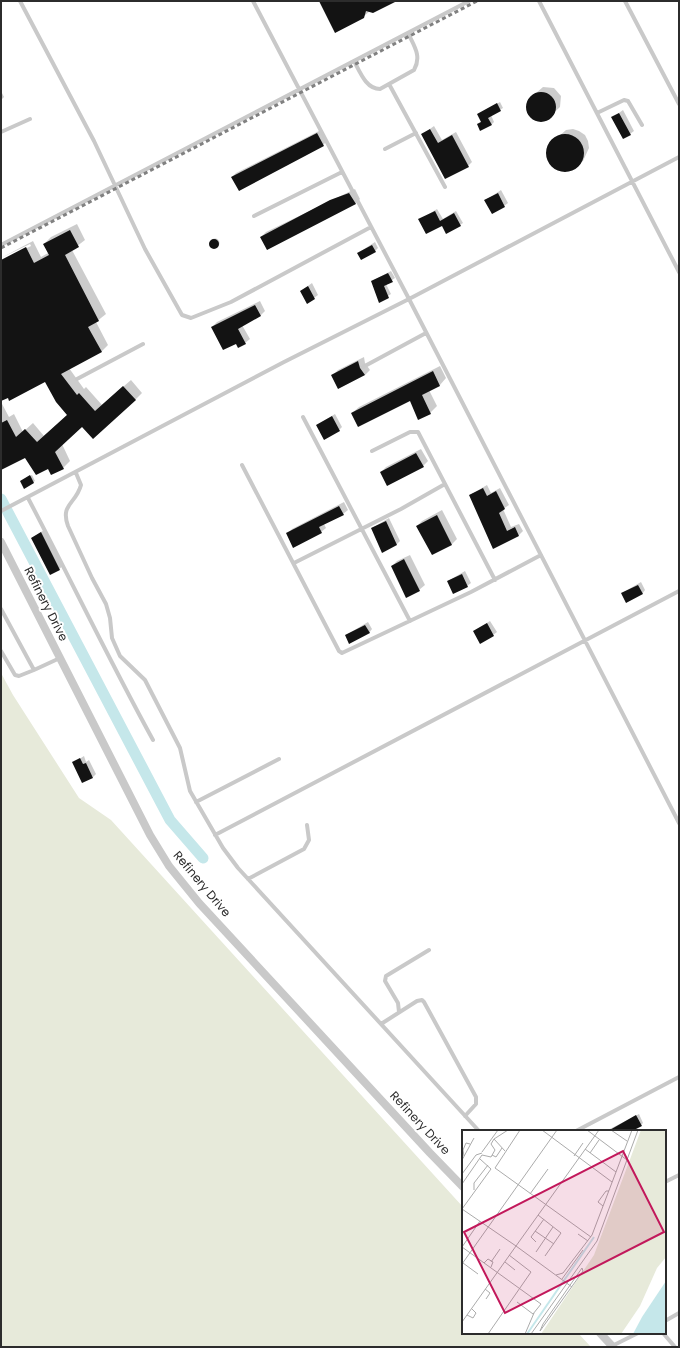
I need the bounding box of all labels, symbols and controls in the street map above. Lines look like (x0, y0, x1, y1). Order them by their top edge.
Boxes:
street label: Refinery Drive (20, 564, 72, 644)
street label: Refinery Drive (170, 847, 235, 920)
street label: Refinery Drive (386, 1087, 454, 1158)
inset map (462, 1130, 666, 1334)

